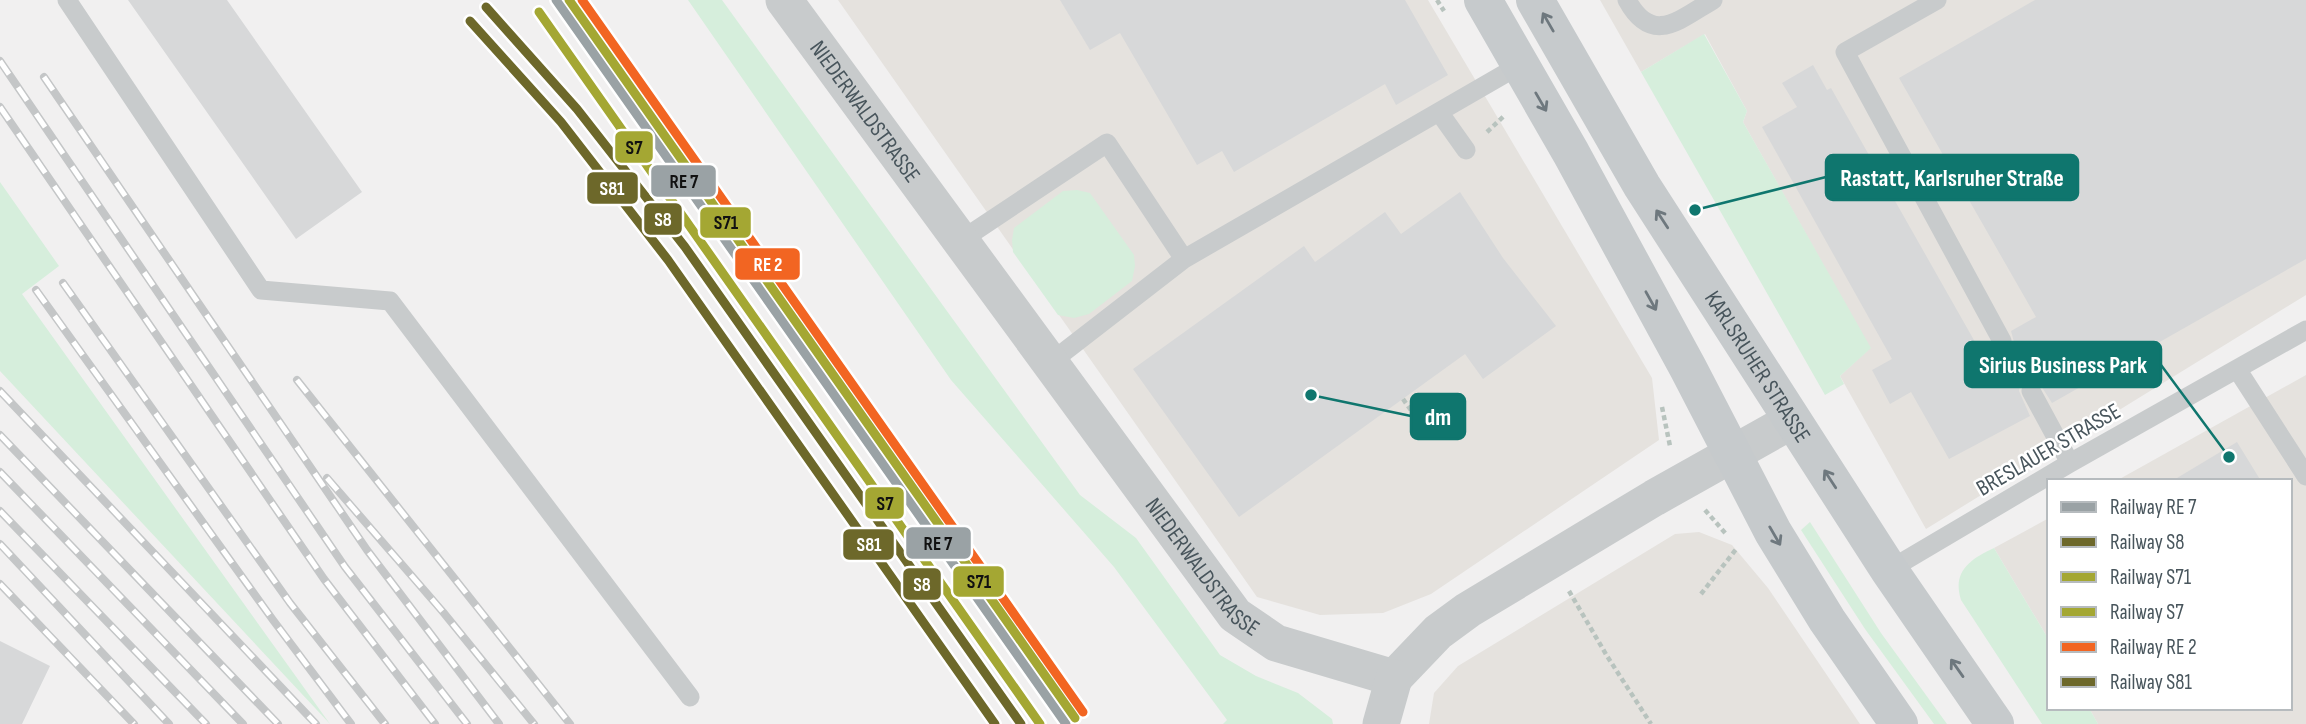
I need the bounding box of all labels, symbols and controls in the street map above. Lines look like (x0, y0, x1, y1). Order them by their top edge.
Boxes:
one-way arrow (1541, 12, 1554, 33)
street label: NIEDERWALDSTRASSE (803, 35, 926, 188)
one-way arrow (1534, 91, 1548, 111)
line badge: S7 (614, 130, 654, 164)
text: S7 (626, 137, 643, 160)
callout: Rastatt, Karlsruher Straße (1826, 155, 2078, 200)
line badge: RE 7 (650, 164, 717, 198)
text: Rastatt, Karlsruher Straße (1840, 164, 2064, 193)
line badge: S81 (586, 171, 639, 205)
text: RE 7 (670, 171, 699, 194)
text: S81 (599, 178, 625, 201)
line badge: S8 (643, 202, 683, 236)
line badge: S71 (699, 206, 752, 239)
text: S8 (654, 209, 672, 232)
one-way arrow (1655, 209, 1669, 229)
text: S71 (714, 212, 739, 235)
line badge: RE 2 (734, 247, 801, 281)
text: RE 2 (754, 254, 782, 277)
street label: KARLSRUHER STRASSE (1698, 286, 1816, 448)
one-way arrow (1645, 290, 1659, 310)
callout: Sirius Business Park (1965, 342, 2161, 387)
text: Sirius Business Park (1979, 351, 2147, 380)
callout: dm (1411, 394, 1465, 439)
street label: BRESLAUER STRASSE (1971, 397, 2126, 502)
text: dm (1425, 403, 1451, 432)
one-way arrow (1822, 470, 1837, 489)
legend (2047, 479, 2292, 710)
line badge: S7 (864, 486, 905, 520)
text: S7 (877, 493, 894, 516)
street label: NIEDERWALDSTRASSE (1139, 493, 1265, 643)
text: Railway RE 7 (2110, 495, 2197, 520)
one-way arrow (1768, 525, 1782, 545)
line badge: RE 7 (905, 526, 972, 560)
line badge: S81 (842, 528, 895, 561)
text: Railway S8 (2110, 530, 2185, 555)
text: RE 7 (924, 533, 953, 556)
text: S81 (856, 534, 882, 557)
line badge: S71 (952, 565, 1005, 598)
text: Railway S71 (2110, 565, 2192, 590)
line badge: S8 (902, 567, 942, 601)
text: S71 (967, 571, 992, 594)
text: S8 (913, 574, 931, 597)
text: Railway S7 (2110, 600, 2184, 625)
text: Railway RE 2 (2110, 635, 2197, 660)
one-way arrow (1950, 659, 1964, 678)
text: Railway S81 (2110, 670, 2193, 695)

